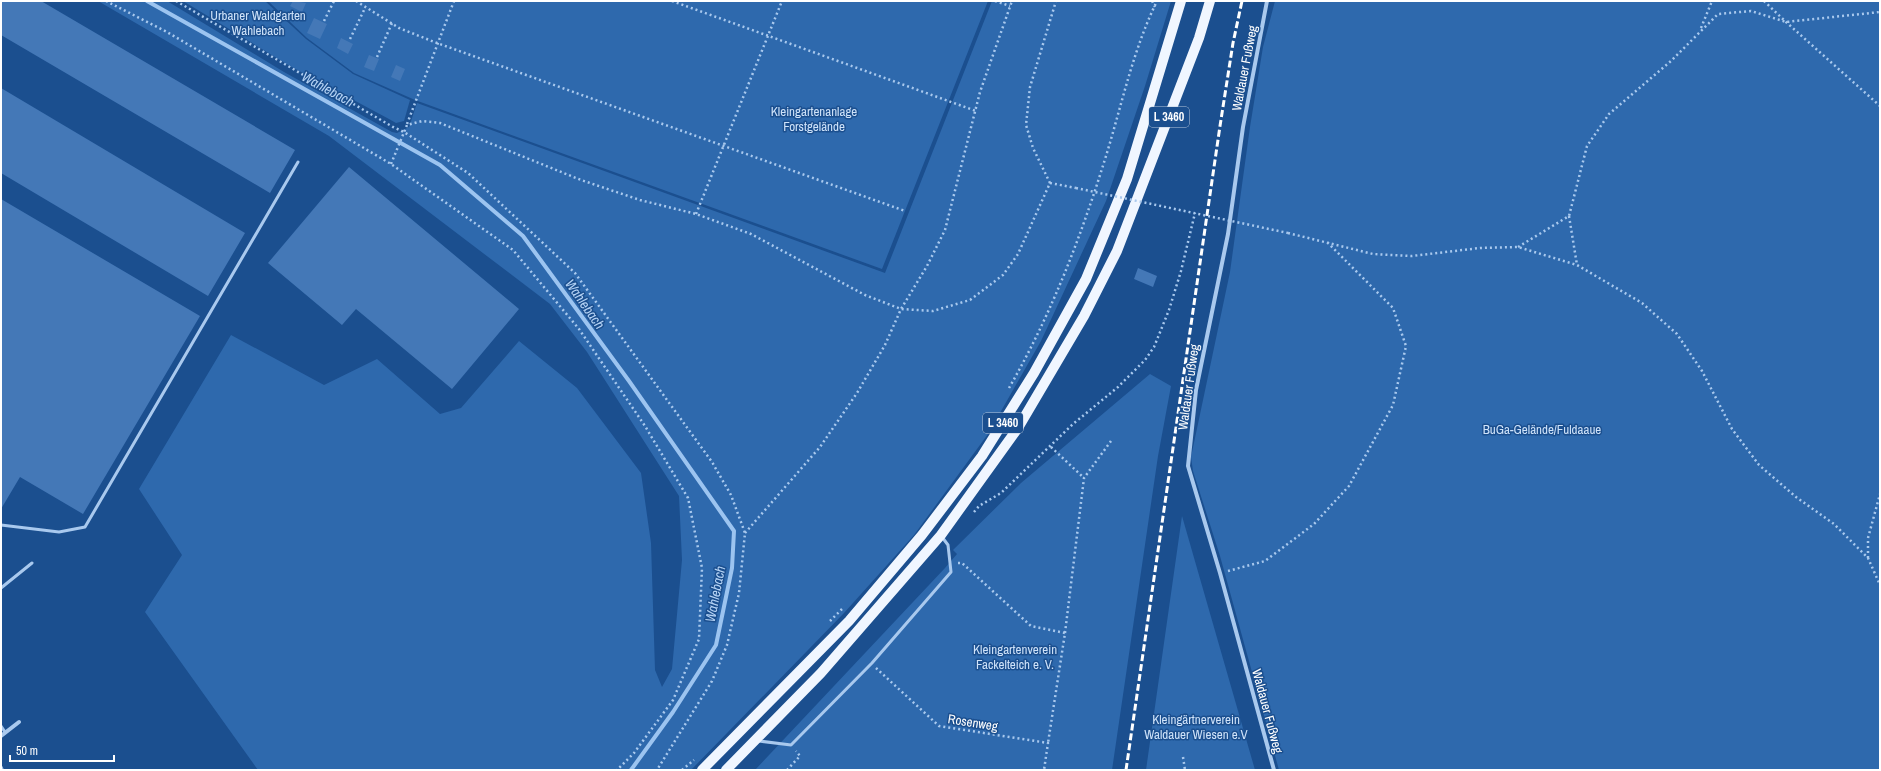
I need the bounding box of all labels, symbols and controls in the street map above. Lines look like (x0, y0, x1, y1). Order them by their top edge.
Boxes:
park label: Urbaner Waldgarten Wahlebach (210, 7, 306, 39)
street label: Waldauer Fußweg (1228, 24, 1261, 112)
water label: Wahlebach (299, 67, 357, 111)
park label: Kleingartenanlage Forstgelände (771, 103, 857, 135)
road number: L 3460 (1149, 107, 1189, 127)
water label: Wahlebach (561, 275, 609, 333)
street label: Waldauer Fußweg (1174, 343, 1203, 431)
road number: L 3460 (983, 413, 1023, 433)
park label: BuGa-Gelände/Fuldaaue (1483, 421, 1601, 438)
water label: Wahlebach (701, 564, 729, 624)
park label: Kleingartenverein Fackelteich e. V. (973, 641, 1057, 673)
street label: Waldauer Fußweg (1248, 667, 1287, 755)
street label: Rosenweg (947, 710, 999, 735)
park label: Kleingärtnerverein Waldauer Wiesen e.V (1144, 711, 1248, 743)
scale bar (10, 737, 114, 763)
text: 50 m (16, 743, 38, 759)

